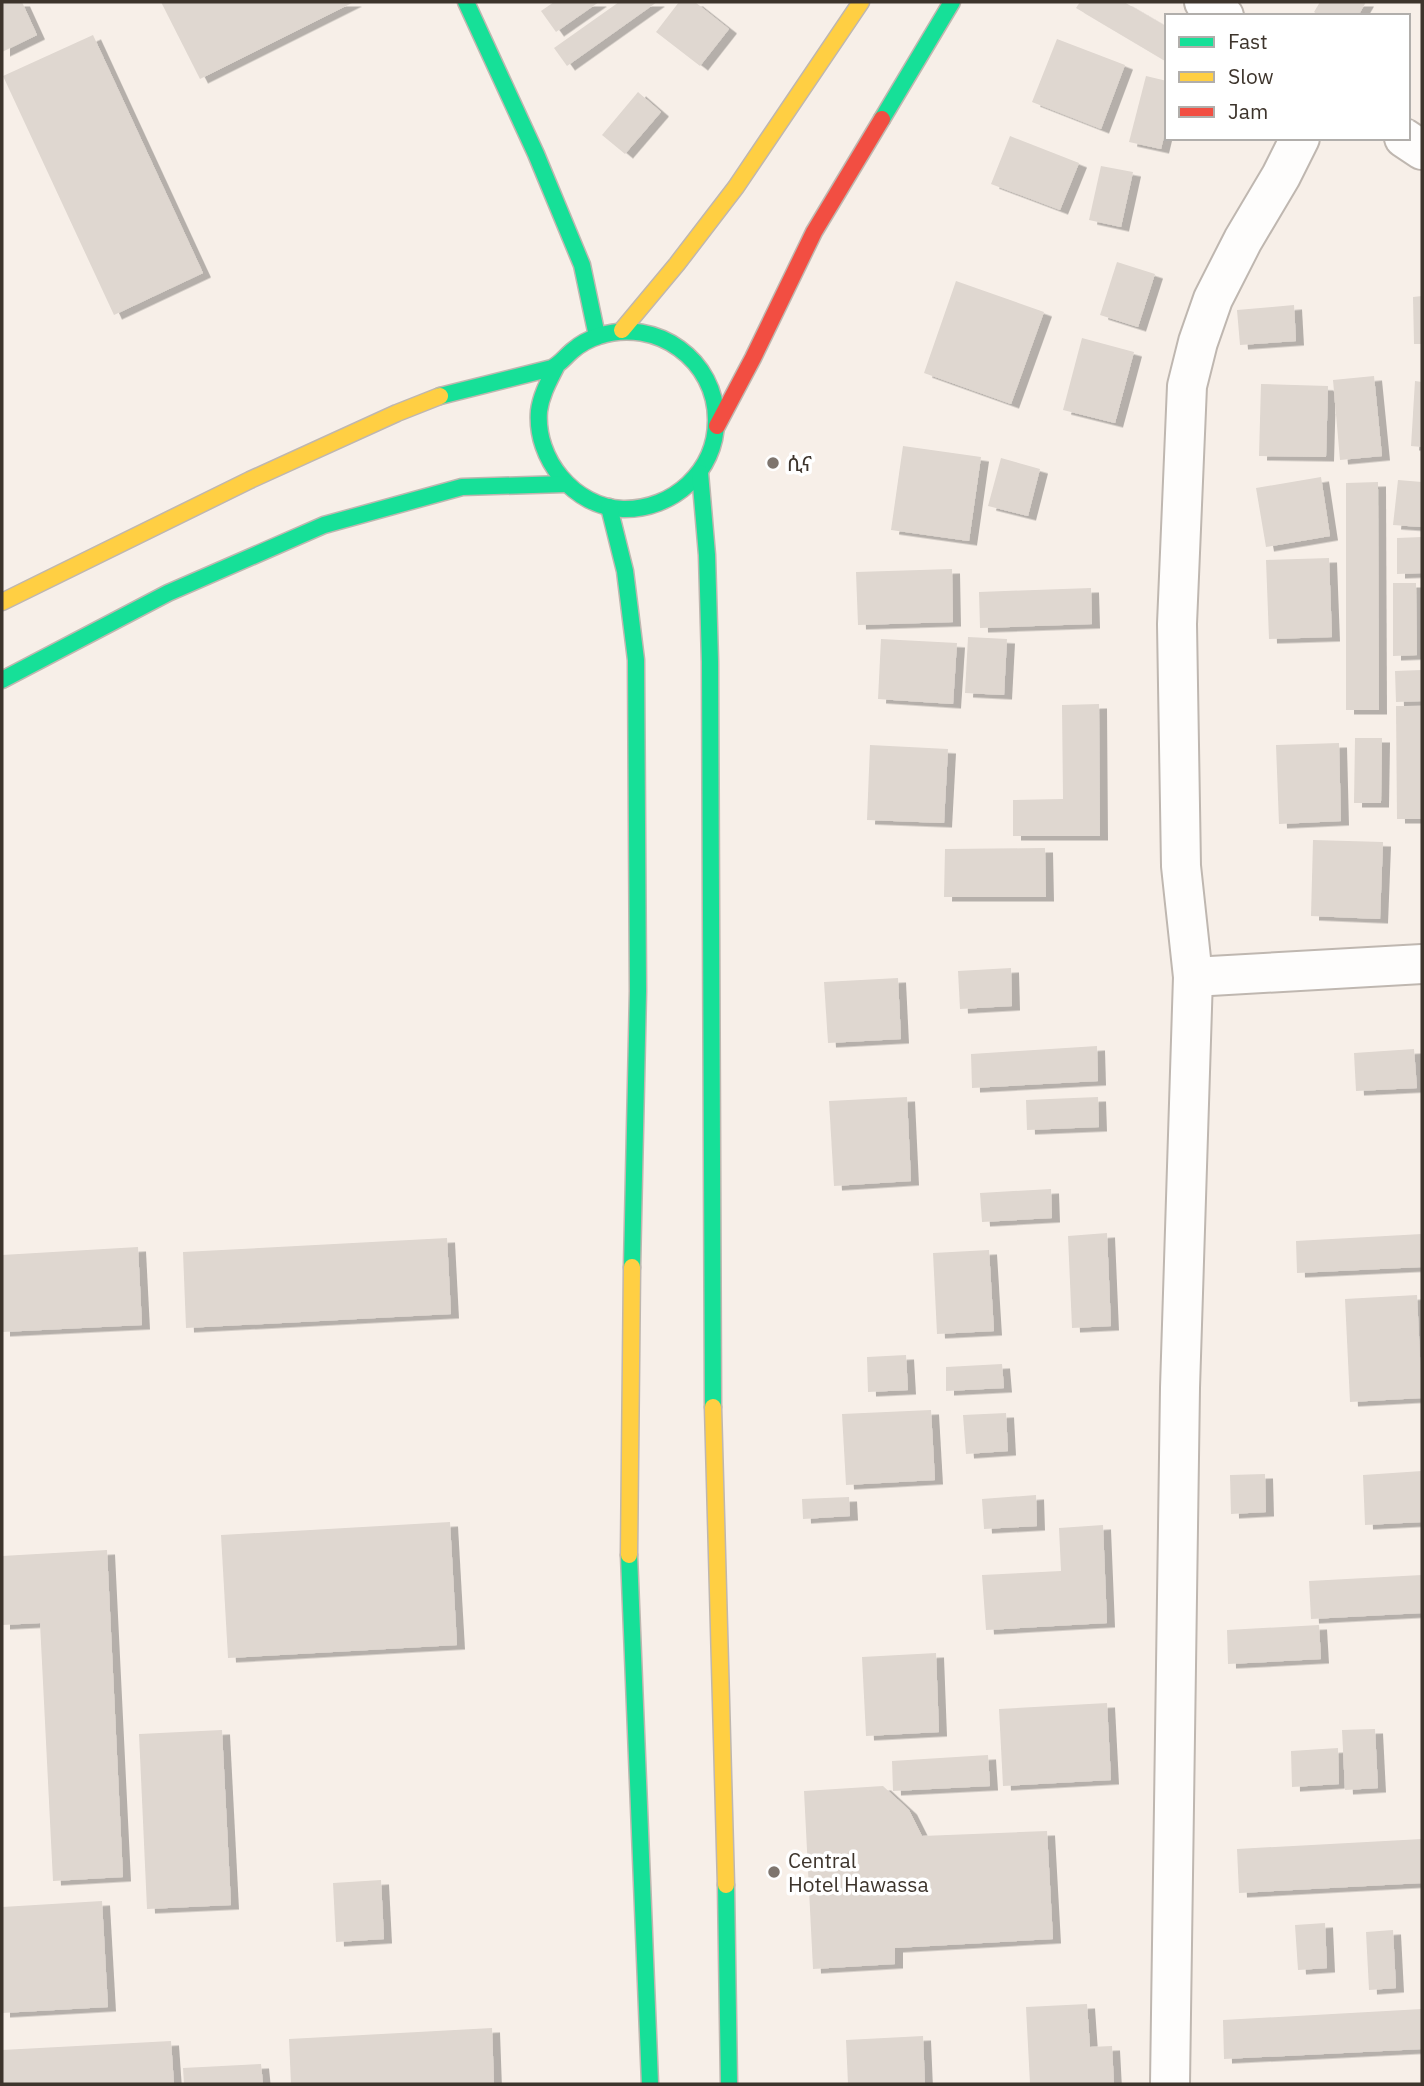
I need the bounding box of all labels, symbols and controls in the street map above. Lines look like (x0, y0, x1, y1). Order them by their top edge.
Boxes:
legend (1165, 14, 1410, 140)
text: Fast (1228, 27, 1268, 55)
text: Slow (1228, 62, 1274, 90)
text: Jam (1228, 97, 1268, 125)
place label: ሲና (787, 449, 812, 477)
marker: ሲና (765, 455, 781, 471)
place label: Central Hotel Hawassa (788, 1846, 929, 1898)
marker: Central Hotel Hawassa (766, 1864, 782, 1880)

